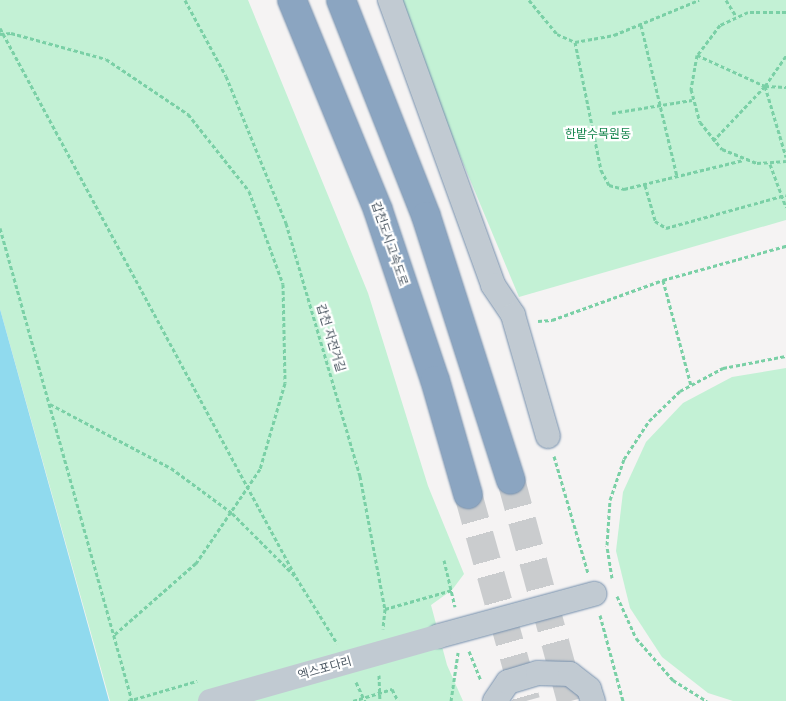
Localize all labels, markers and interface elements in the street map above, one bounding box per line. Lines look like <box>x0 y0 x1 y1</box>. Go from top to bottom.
park label: 한밭수목원동 <box>565 128 631 142</box>
street label: 갑천도시고속도로 <box>368 200 410 288</box>
street label: 갑천 자전거길 <box>313 302 347 374</box>
street label: 엑스포다리 <box>296 654 354 684</box>

